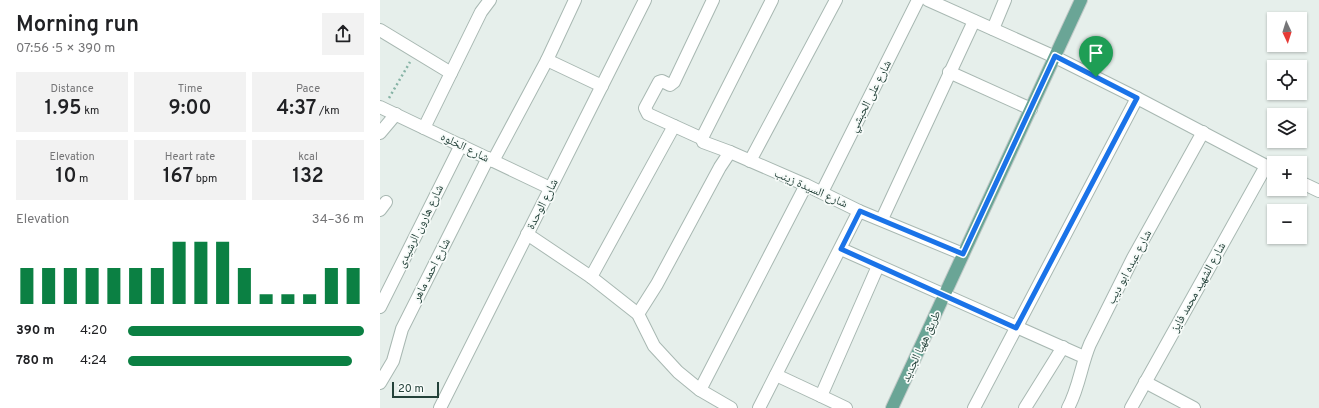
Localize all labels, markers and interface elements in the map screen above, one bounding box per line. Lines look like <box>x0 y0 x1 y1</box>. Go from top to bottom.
text: Morning run <box>16 12 139 39</box>
north arrow <box>1267 12 1307 52</box>
map controls <box>1267 12 1307 244</box>
button: share <box>322 13 364 55</box>
pin <box>1079 36 1113 77</box>
text: 07:56 · 5 × 390 m <box>16 41 115 57</box>
icon: arrive <box>1085 42 1107 64</box>
street label: شارع على الحبشي <box>846 58 897 136</box>
button: locate <box>1267 60 1307 100</box>
text: Distance <box>50 82 94 96</box>
text: Time <box>178 82 202 96</box>
text: Pace <box>296 82 320 96</box>
text: 1.95 <box>45 96 82 122</box>
text: 9:00 <box>168 96 212 122</box>
text: 4:37 <box>277 96 316 122</box>
text: km <box>82 104 99 118</box>
text: /km <box>316 104 339 118</box>
button: layers <box>1267 108 1307 148</box>
street label: شارع الخلوه <box>437 129 492 167</box>
text: Elevation <box>49 150 95 164</box>
text: Heart rate <box>165 150 215 164</box>
text: kcal <box>298 150 318 164</box>
button: + <box>1267 156 1307 196</box>
text: 10 <box>56 164 76 190</box>
text: 167 <box>163 164 193 190</box>
text: 132 <box>292 164 324 190</box>
street label: شارع السيدة زينب <box>771 166 850 212</box>
text: m <box>76 172 88 186</box>
text: bpm <box>193 172 217 186</box>
street label: شارع الوحدة <box>523 176 563 233</box>
street label: شارع هارون الرشيدى <box>394 182 448 271</box>
button: − <box>1267 204 1307 244</box>
text: Elevation <box>16 212 69 228</box>
text: 34–36 m <box>312 212 364 228</box>
street label: شارع عبده ابو ديب <box>1104 227 1156 307</box>
street label: شارع احمد ماهر <box>409 236 455 306</box>
street label: شارع الشهيد محمد فايز <box>1167 240 1230 336</box>
street label: طريق ههيا الجديد <box>898 308 945 385</box>
text: 390 m <box>16 323 55 339</box>
text: 4:20 <box>80 323 107 339</box>
text: 780 m <box>16 353 54 369</box>
text: 4:24 <box>80 353 107 369</box>
scale bar <box>392 380 439 399</box>
text: 20 m <box>398 382 424 396</box>

